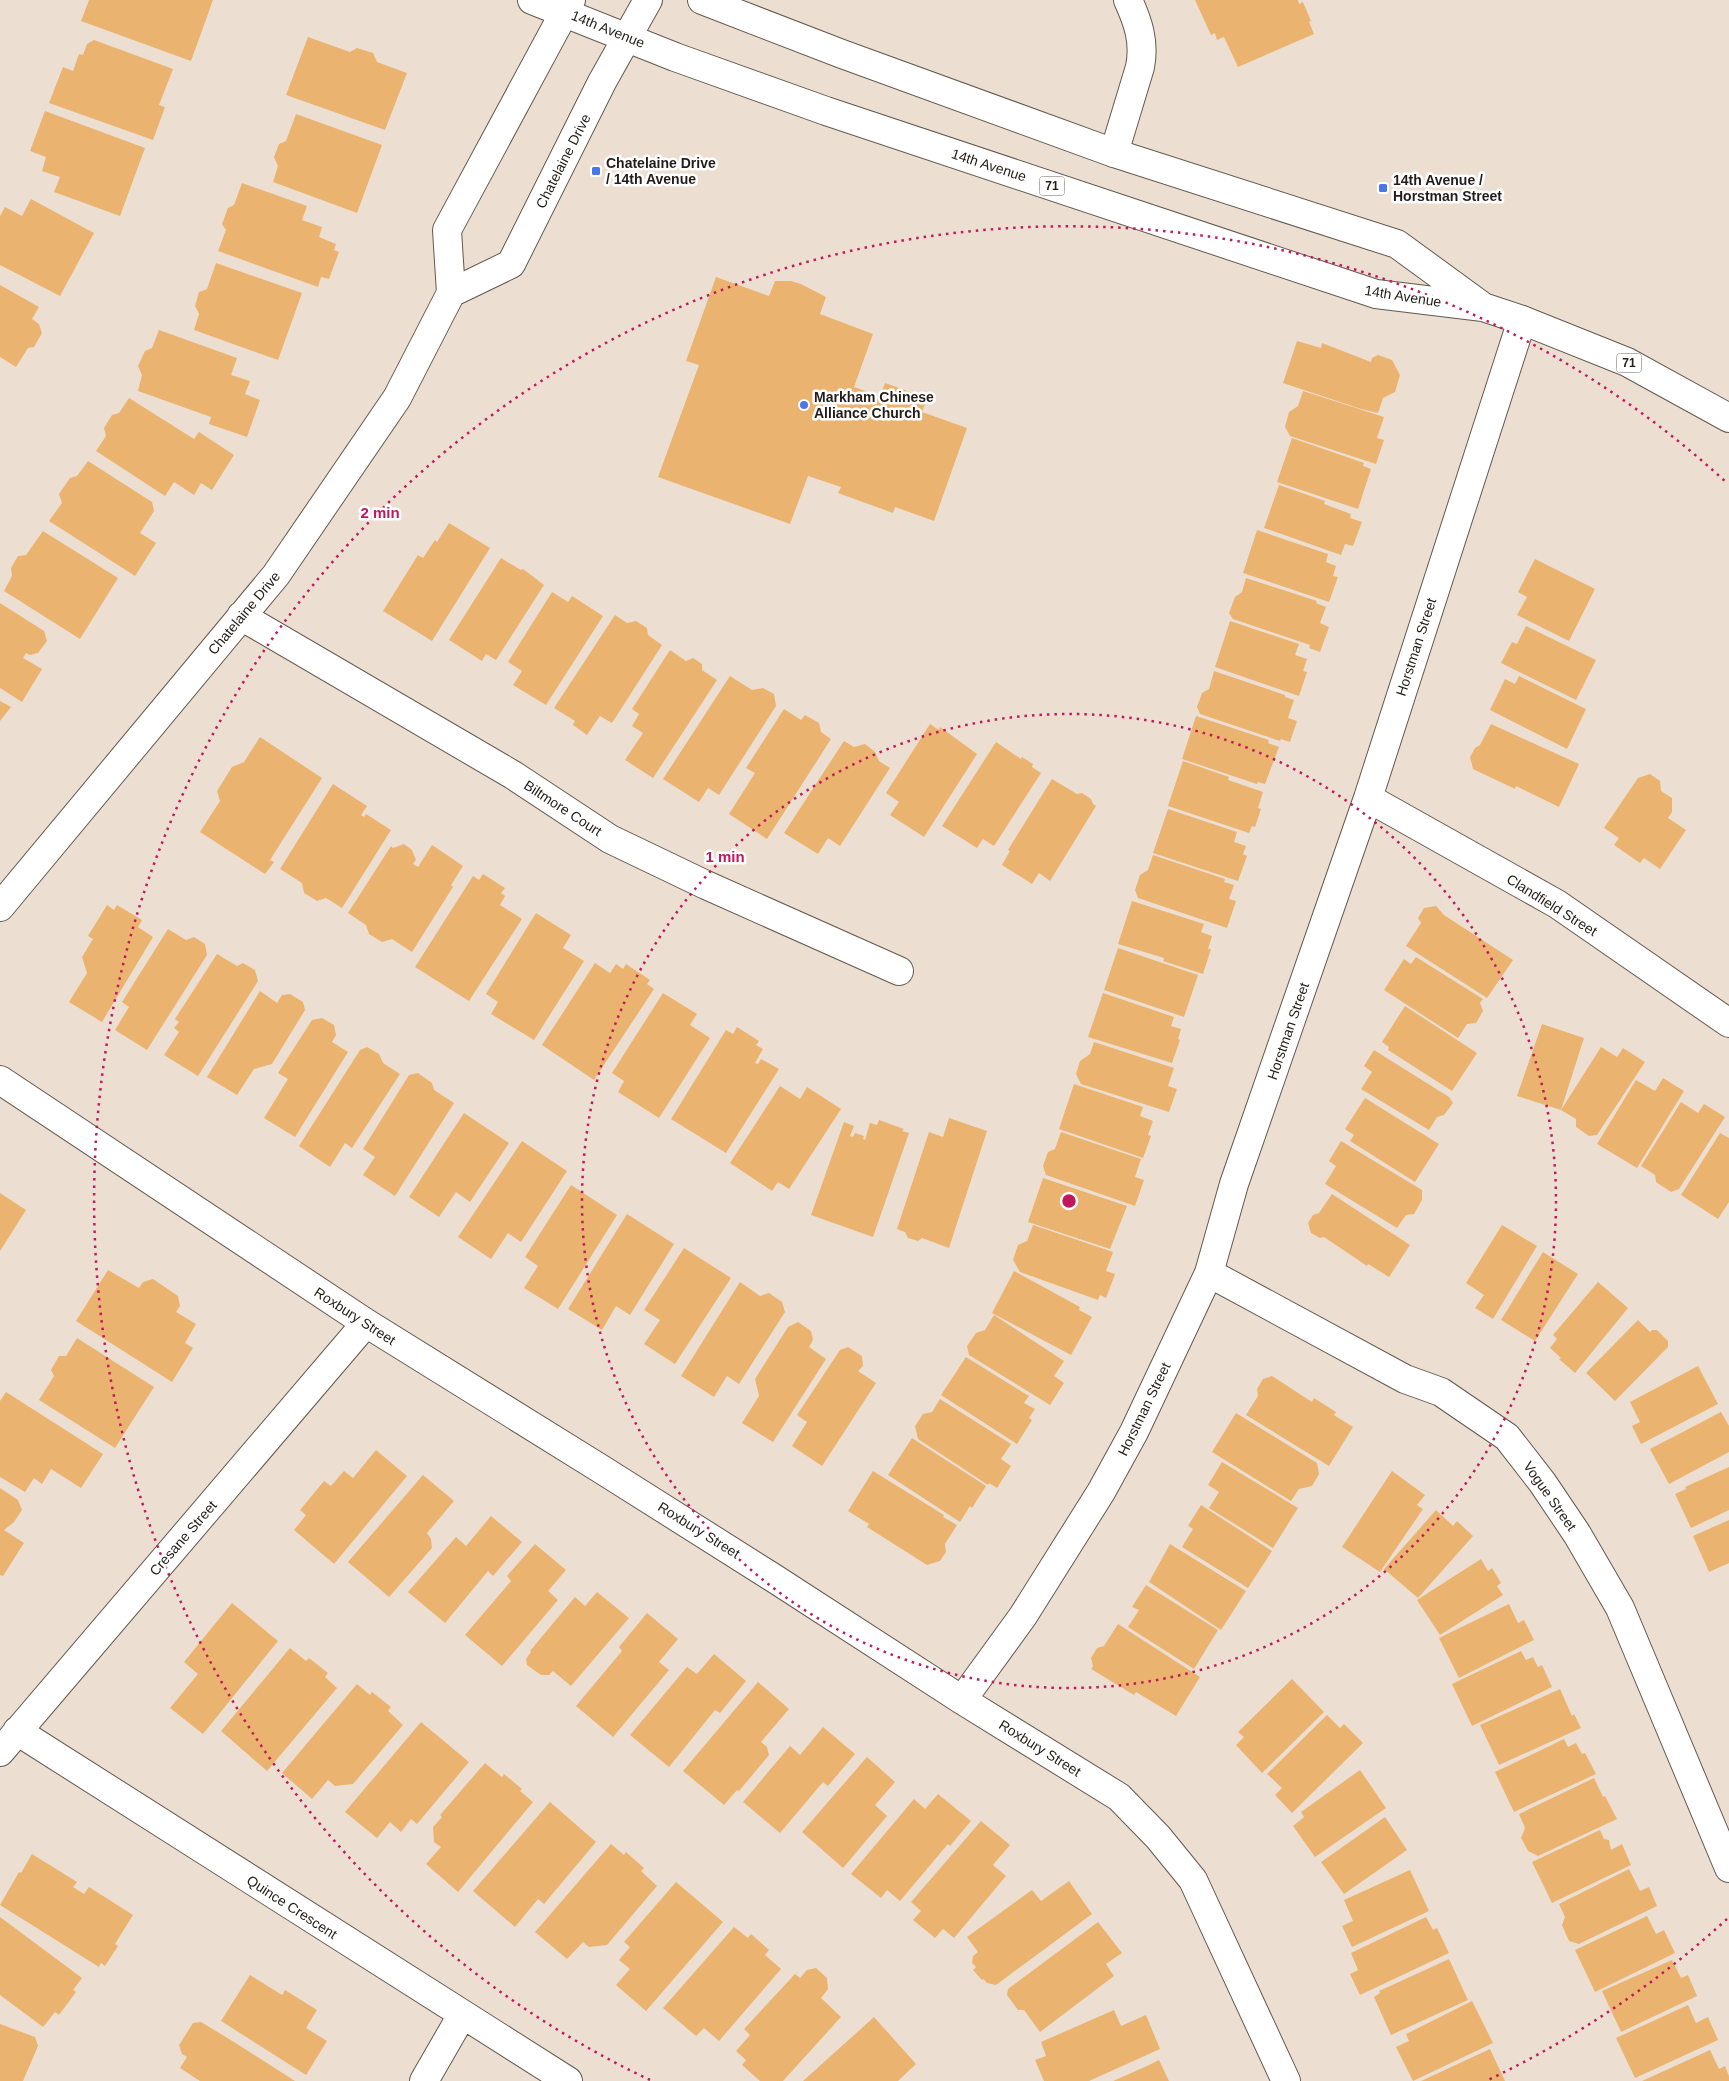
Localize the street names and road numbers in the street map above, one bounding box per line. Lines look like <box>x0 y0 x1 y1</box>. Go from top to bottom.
street label: 14th Avenue <box>569 7 647 51</box>
street label: Chatelaine Drive <box>532 111 594 211</box>
street label: 14th Avenue <box>950 145 1029 185</box>
road number: 71 <box>1040 177 1064 196</box>
street label: 14th Avenue <box>1363 282 1443 310</box>
road number: 71 <box>1616 353 1642 372</box>
street label: Chatelaine Drive <box>205 568 284 658</box>
street label: Horstman Street <box>1393 596 1439 698</box>
street label: Biltmore Court <box>521 777 605 839</box>
street label: Clandfield Street <box>1504 871 1600 939</box>
street label: Horstman Street <box>1264 980 1312 1082</box>
street label: Roxbury Street <box>311 1284 399 1348</box>
street label: Horstman Street <box>1114 1360 1174 1458</box>
street label: Vogue Street <box>1520 1458 1580 1534</box>
street label: Cresane Street <box>146 1497 220 1579</box>
street label: Roxbury Street <box>655 1498 743 1562</box>
street label: Roxbury Street <box>996 1716 1084 1780</box>
street label: Quince Crescent <box>244 1872 340 1942</box>

